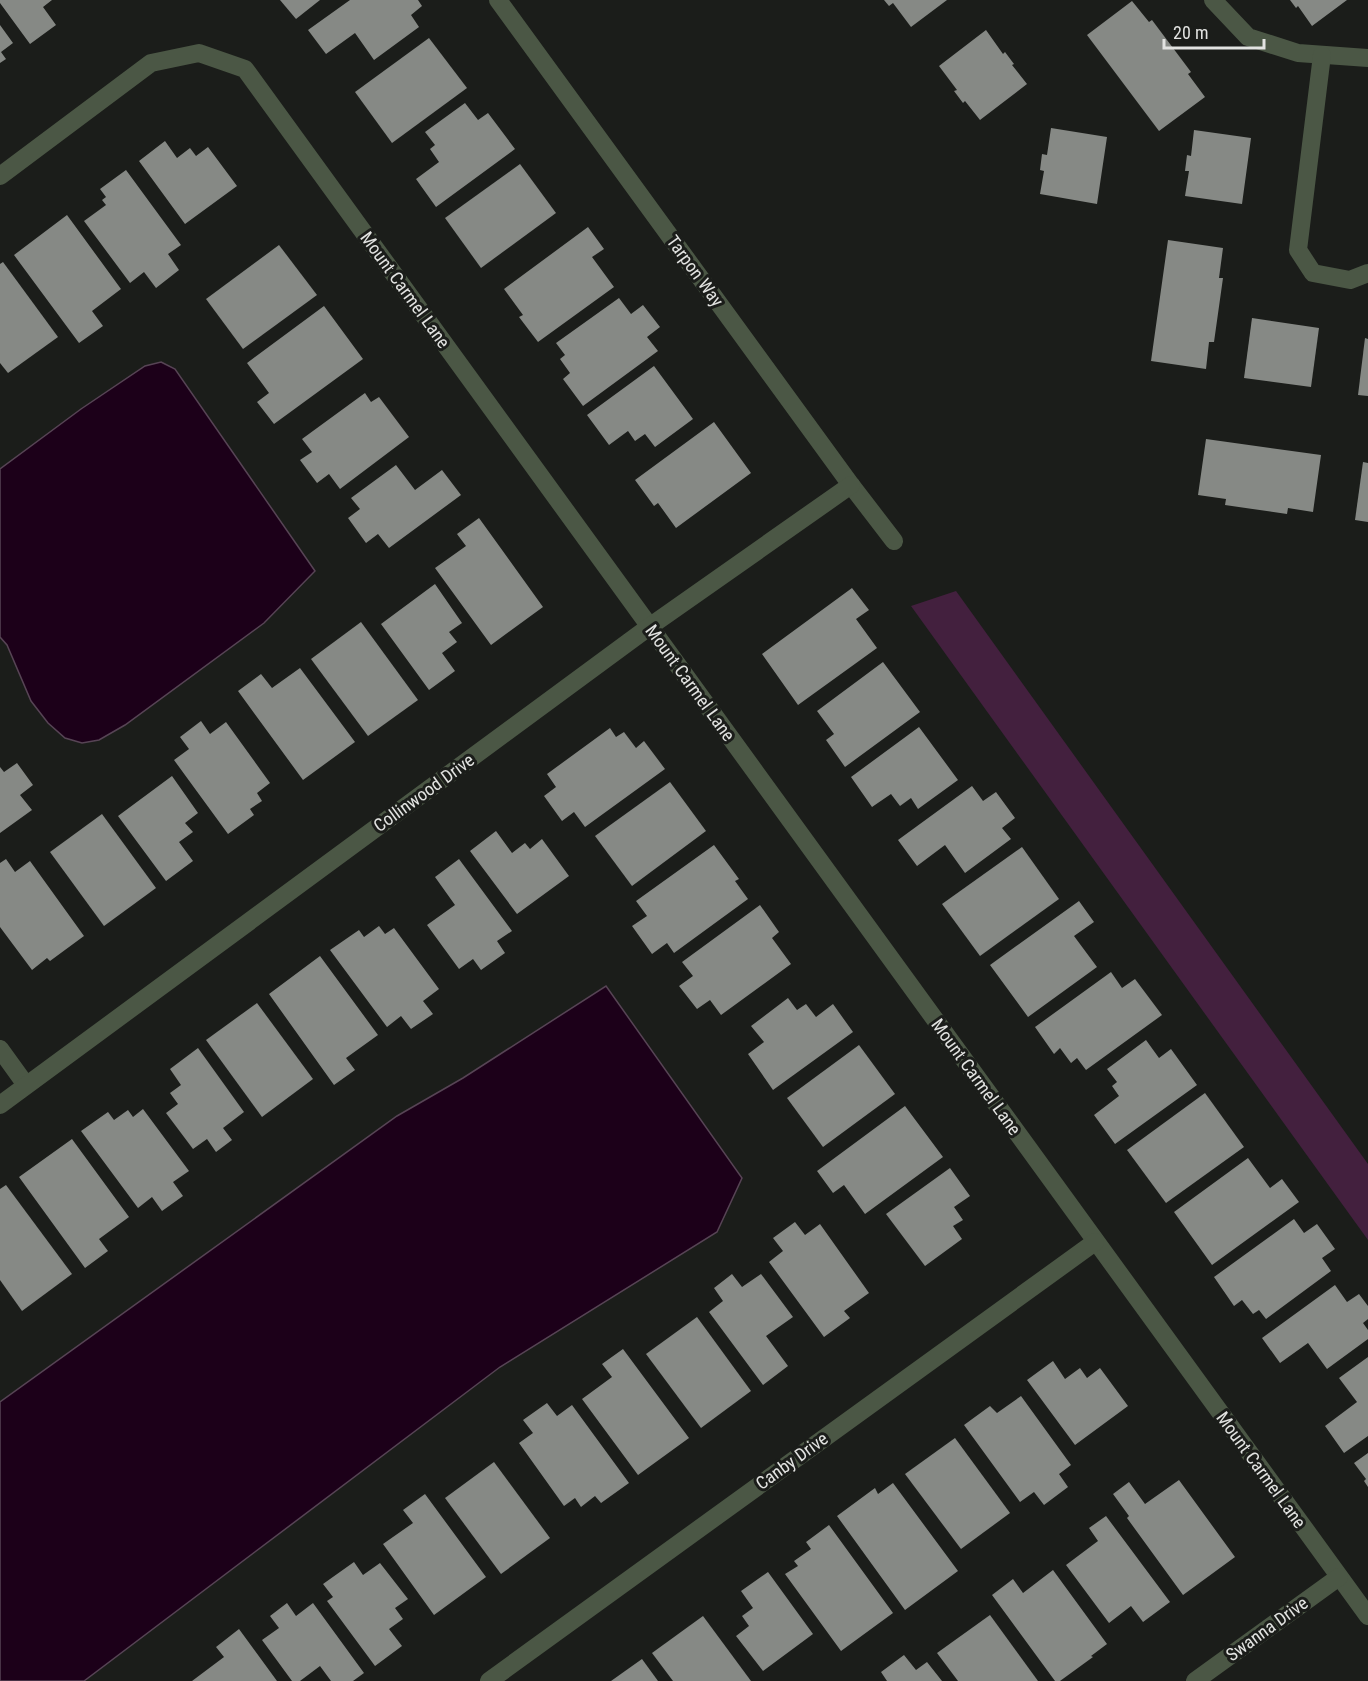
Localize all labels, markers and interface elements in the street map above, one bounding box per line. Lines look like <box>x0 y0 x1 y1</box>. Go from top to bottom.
scale bar <box>1164 12 1264 50</box>
text: 20 m <box>1173 22 1208 43</box>
street label: Mount Carmel Lane <box>356 228 455 352</box>
street label: Tarpon Way <box>663 231 728 311</box>
street label: Mount Carmel Lane <box>641 621 740 745</box>
street label: Collinwood Drive <box>369 749 478 836</box>
street label: Mount Carmel Lane <box>927 1015 1026 1139</box>
street label: Mount Carmel Lane <box>1212 1408 1311 1532</box>
street label: Canby Drive <box>752 1427 832 1494</box>
street label: Swanna Drive <box>1222 1592 1312 1665</box>

